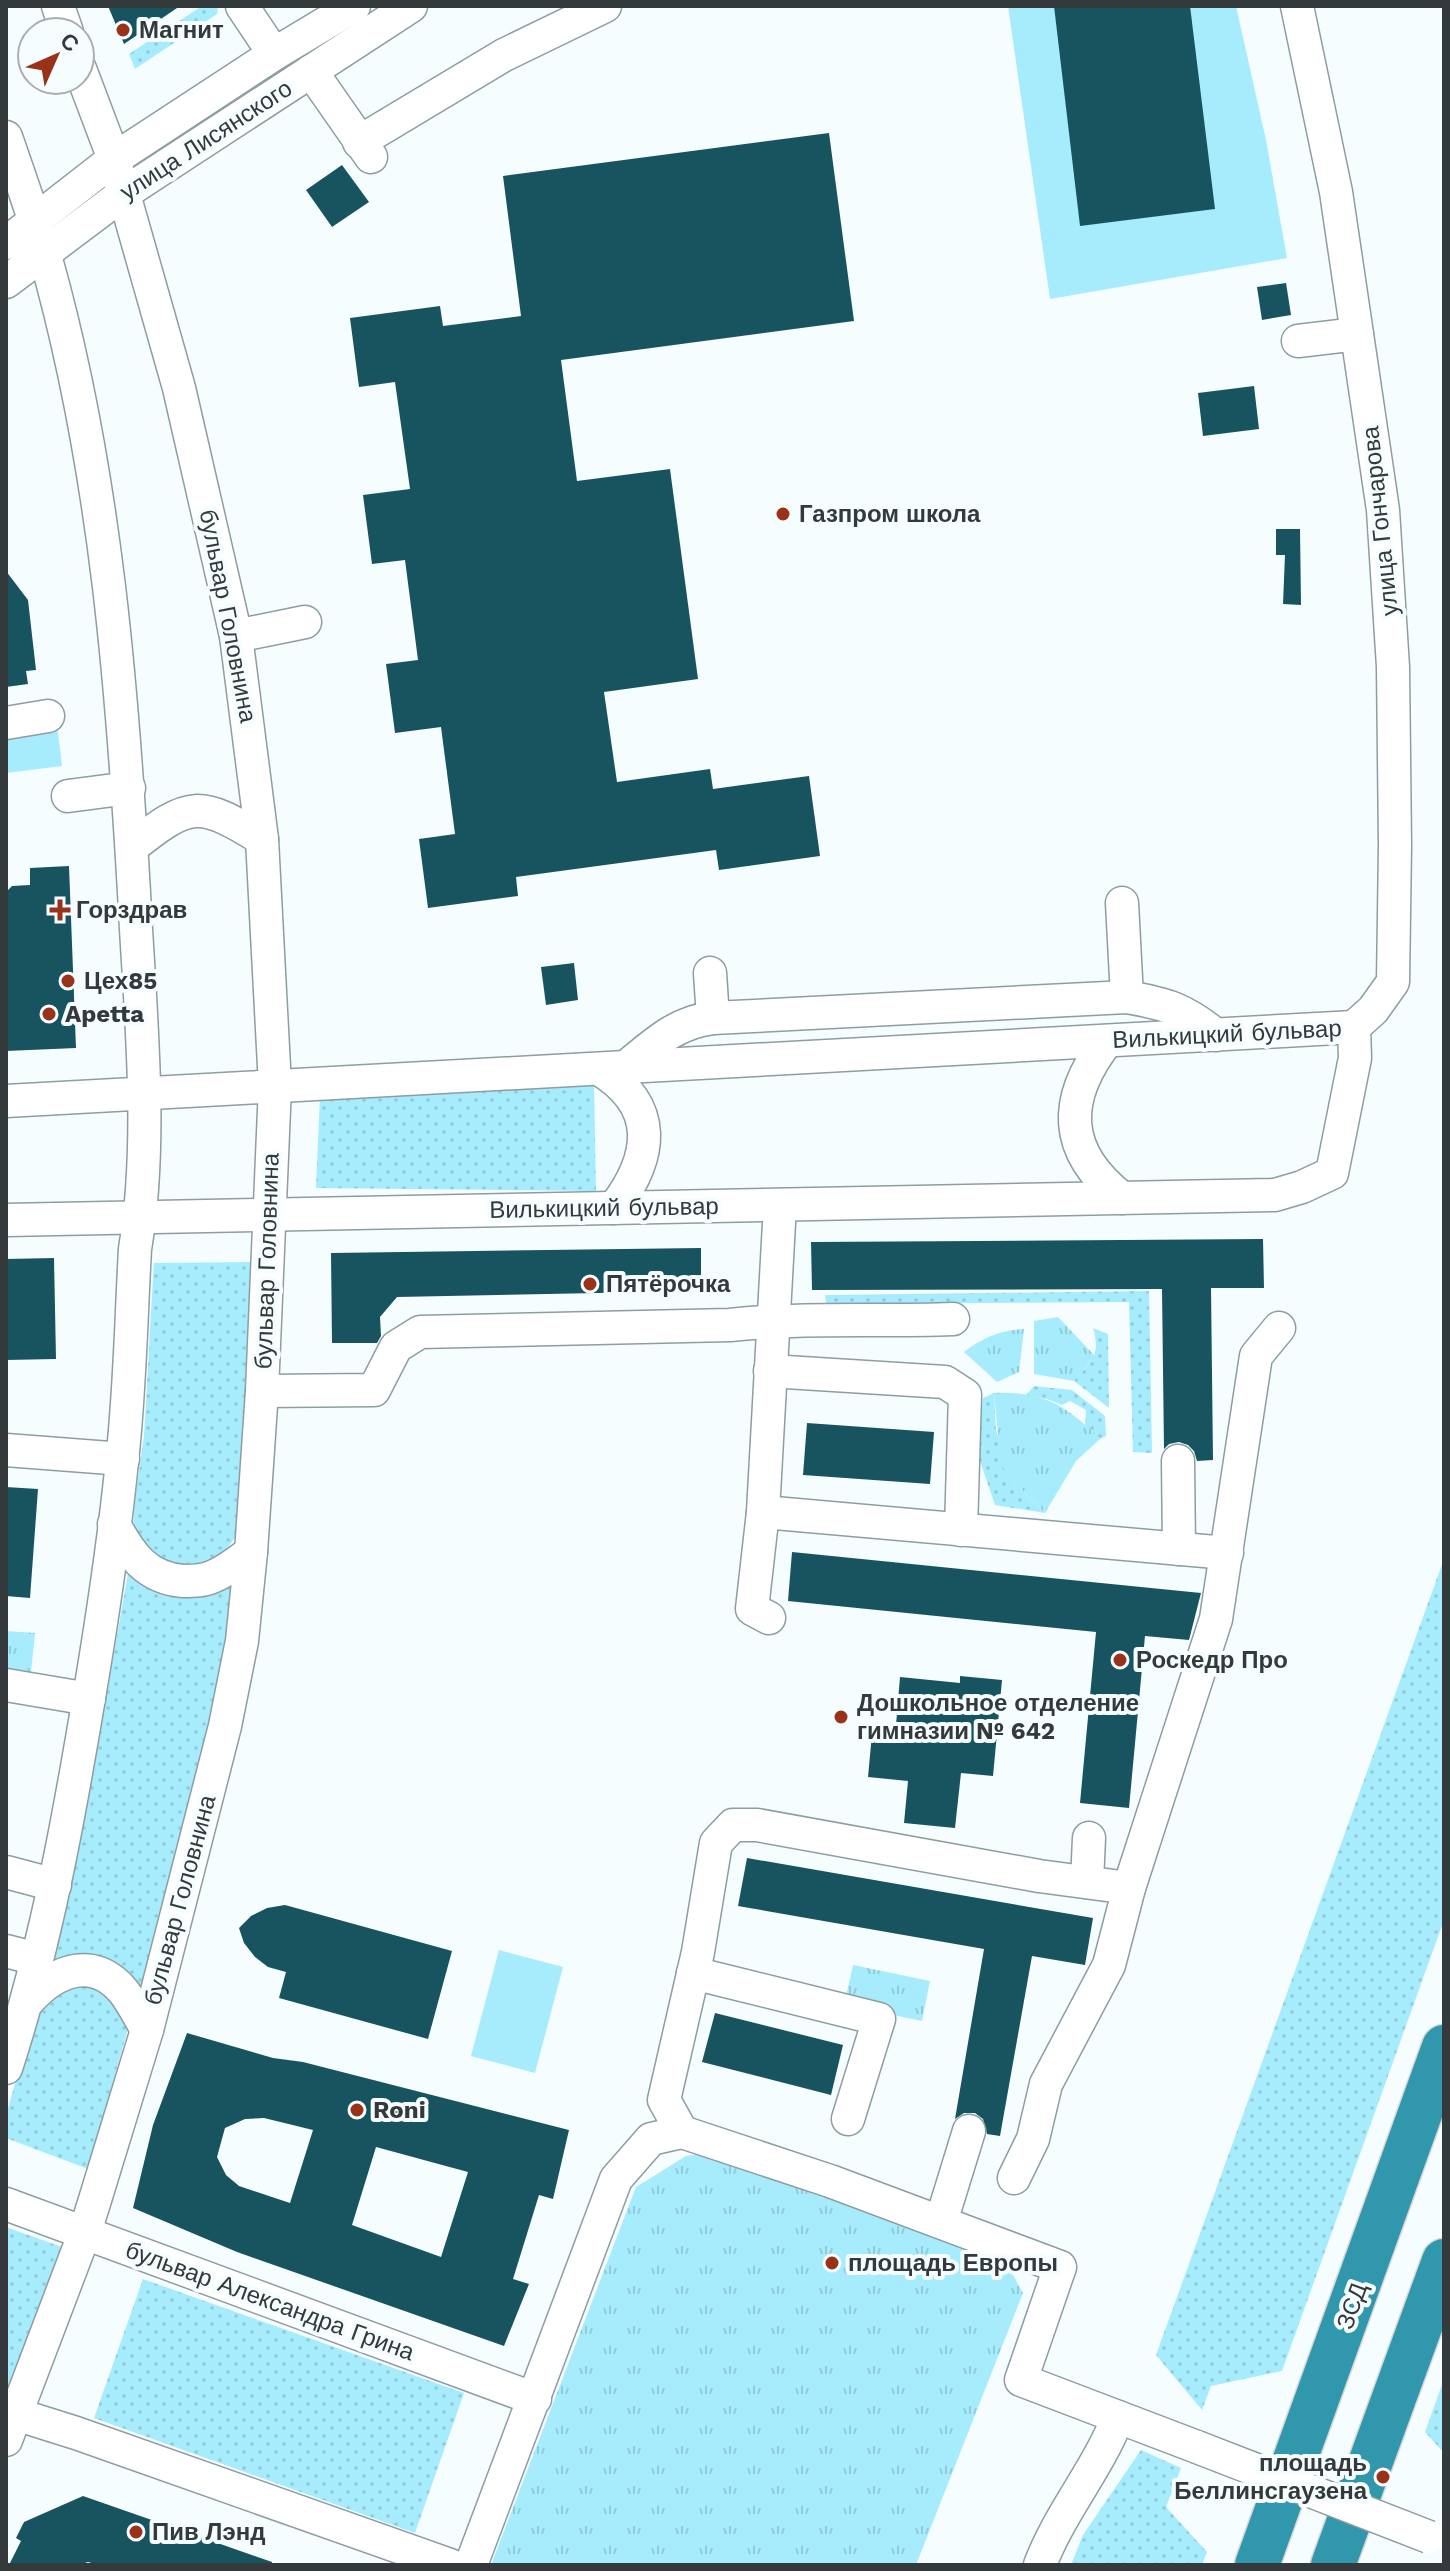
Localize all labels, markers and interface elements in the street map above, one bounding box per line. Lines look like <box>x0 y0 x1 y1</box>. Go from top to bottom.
north arrow <box>16 16 96 96</box>
place label: Магнит <box>139 16 224 44</box>
marker: Магнит <box>114 21 132 39</box>
text: С <box>55 28 84 57</box>
street label: улица Лисянского <box>115 74 297 206</box>
street label: улица Гончарова <box>1356 424 1404 617</box>
place label: Газпром школа <box>799 500 981 528</box>
marker: Газпром школа <box>774 505 792 523</box>
street label: бульвар Головнина <box>194 507 263 726</box>
place label: Горздрав <box>76 896 187 924</box>
marker: Горздрав <box>51 901 69 919</box>
place label: Цех85 <box>84 967 157 995</box>
marker: Цех85 <box>59 972 77 990</box>
place label: Apetta <box>65 1000 144 1028</box>
marker: Apetta <box>40 1005 58 1023</box>
street label: Вилькицкий бульвар <box>1112 1014 1342 1054</box>
street label: бульвар Головнина <box>249 1152 285 1370</box>
street label: Вилькицкий бульвар <box>489 1192 719 1224</box>
place label: Пятёрочка <box>606 1270 731 1298</box>
marker: Пятёрочка <box>581 1275 599 1293</box>
place label: Роскедр Про <box>1136 1646 1288 1674</box>
marker: Роскедр Про <box>1111 1651 1129 1669</box>
place label: Дошкольное отделение гимназии № 642 <box>857 1689 1139 1745</box>
marker: Дошкольное отделение гимназии № 642 <box>832 1708 850 1726</box>
street label: бульвар Головнина <box>138 1791 222 2008</box>
place label: Roni <box>373 2096 426 2124</box>
marker: Roni <box>348 2101 366 2119</box>
street label: бульвар Александра Грина <box>122 2236 419 2367</box>
place label: площадь Европы <box>848 2249 1058 2277</box>
marker: площадь Европы <box>823 2254 841 2272</box>
street label: ЗСД <box>1331 2279 1373 2333</box>
place label: площадь Беллинсгаузена <box>1174 2449 1368 2505</box>
marker: площадь Беллинсгаузена <box>1374 2468 1392 2486</box>
place label: Пив Лэнд <box>152 2518 265 2546</box>
marker: Пив Лэнд <box>127 2523 145 2541</box>

